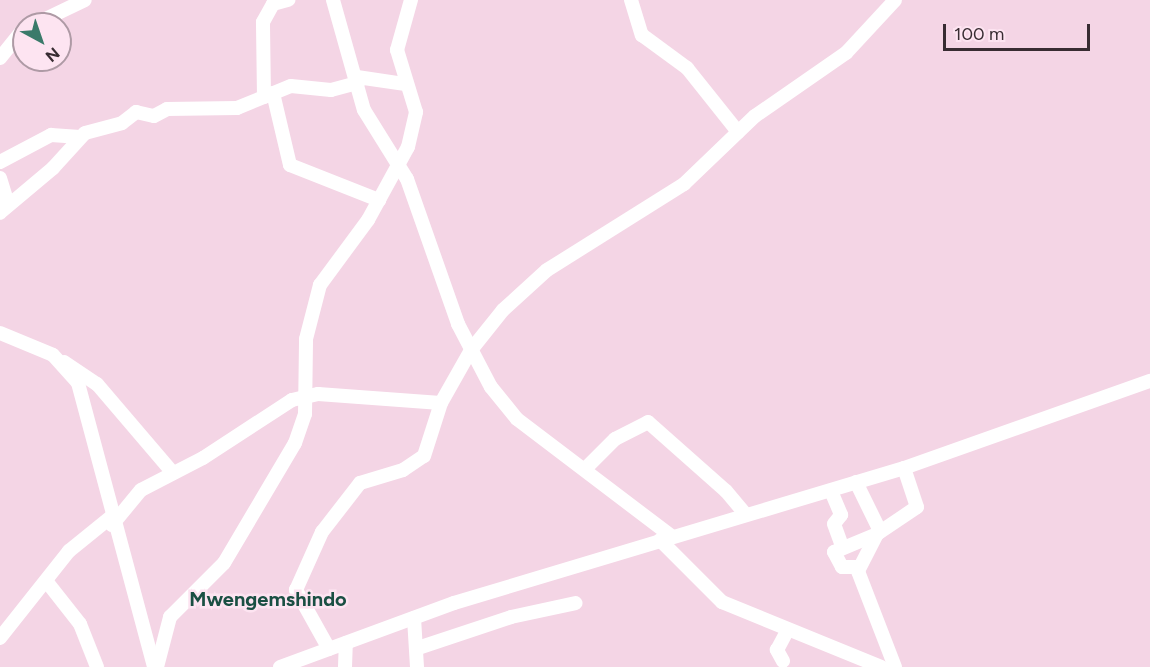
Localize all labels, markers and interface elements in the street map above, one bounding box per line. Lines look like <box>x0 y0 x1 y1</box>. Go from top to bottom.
north arrow <box>12 12 72 72</box>
scale bar <box>946 12 1093 50</box>
text: 100 m <box>954 23 1004 45</box>
text: N <box>42 43 63 66</box>
district label: Mwengemshindo <box>189 587 347 611</box>

